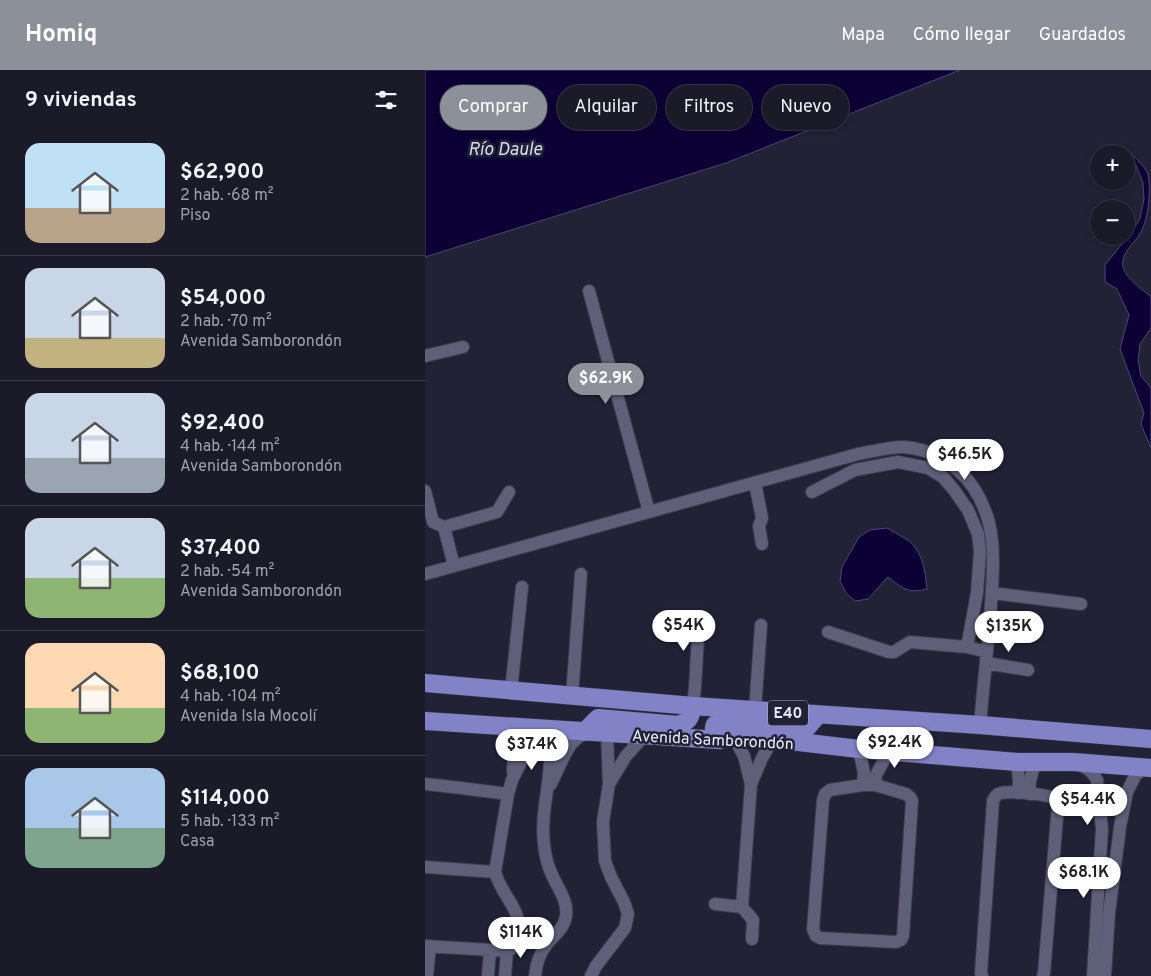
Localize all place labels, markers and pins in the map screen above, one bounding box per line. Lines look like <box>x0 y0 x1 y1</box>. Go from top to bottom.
pin: $62.9K <box>565 362 647 405</box>
pin: $46.5K <box>924 438 1006 481</box>
pin: $54K <box>654 610 714 652</box>
pin: $135K <box>974 610 1044 653</box>
pin: $92.4K <box>854 726 936 769</box>
pin: $37.4K <box>491 728 573 771</box>
pin: $54.4K <box>1047 784 1129 826</box>
pin: $68.1K <box>1043 856 1125 899</box>
pin: $114K <box>486 916 556 959</box>

